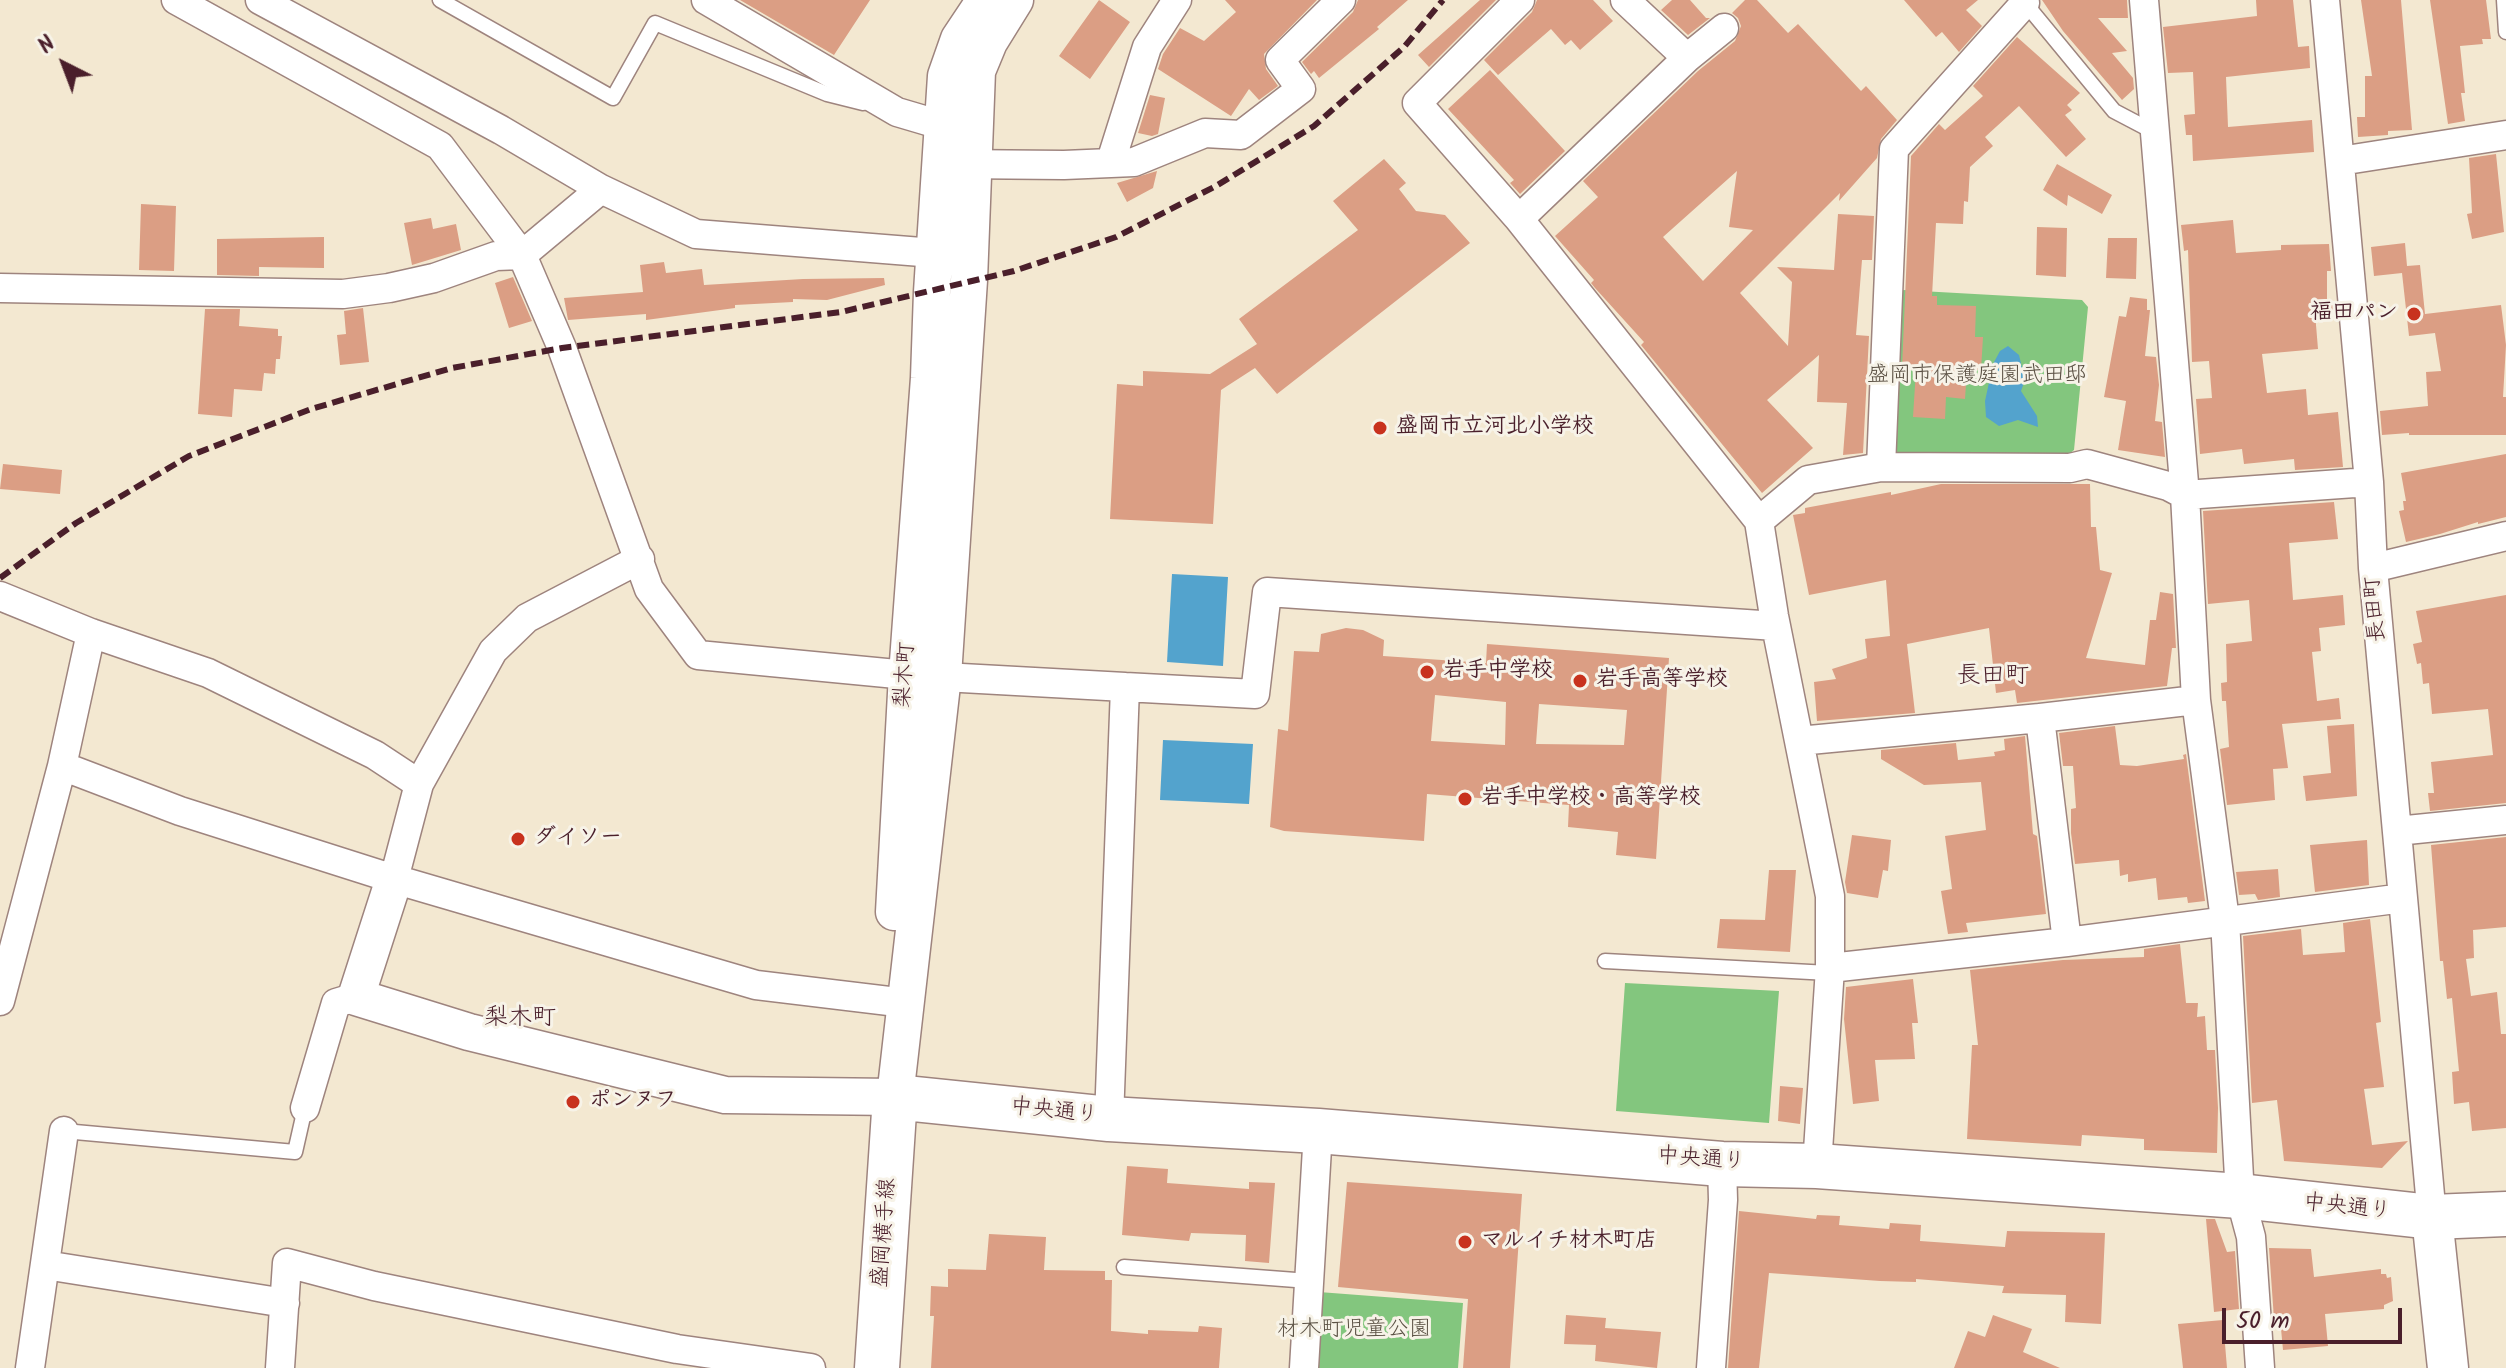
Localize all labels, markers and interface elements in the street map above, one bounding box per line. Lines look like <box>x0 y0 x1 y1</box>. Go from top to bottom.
north arrow <box>24 24 104 104</box>
text: N <box>31 28 64 63</box>
place label: 福田パン <box>2310 301 2398 327</box>
marker: 福田パン <box>2405 305 2423 323</box>
park label: 盛岡市保護庭園武田邸 <box>1867 364 2087 390</box>
place label: 盛岡市立河北小学校 <box>1396 415 1594 441</box>
marker: 盛岡市立河北小学校 <box>1371 419 1389 437</box>
street label: 長田町 <box>2361 575 2393 643</box>
street label: 梨木町 <box>892 641 922 709</box>
place label: 岩手中学校 <box>1443 659 1553 685</box>
marker: 岩手中学校 <box>1418 663 1436 681</box>
district label: 長田町 <box>1957 664 2029 692</box>
place label: 岩手高等学校 <box>1596 668 1728 694</box>
marker: 岩手高等学校 <box>1571 672 1589 690</box>
place label: 岩手中学校・高等学校 <box>1481 786 1701 812</box>
marker: 岩手中学校・高等学校 <box>1456 790 1474 808</box>
place label: ダイソー <box>534 826 622 852</box>
marker: ダイソー <box>509 830 527 848</box>
district label: 梨木町 <box>484 1006 556 1034</box>
place label: ポンヌフ <box>589 1089 677 1115</box>
marker: ポンヌフ <box>564 1093 582 1111</box>
street label: 中央通り <box>1009 1095 1099 1131</box>
street label: 中央通り <box>1656 1145 1746 1177</box>
street label: 盛岡横手線 <box>869 1177 903 1289</box>
street label: 中央通り <box>2302 1191 2392 1227</box>
place label: マルイチ材木町店 <box>1481 1229 1657 1255</box>
marker: マルイチ材木町店 <box>1456 1233 1474 1251</box>
scale bar <box>2226 1292 2406 1342</box>
text: 50 m <box>2236 1302 2290 1341</box>
park label: 材木町児童公園 <box>1277 1318 1431 1344</box>

